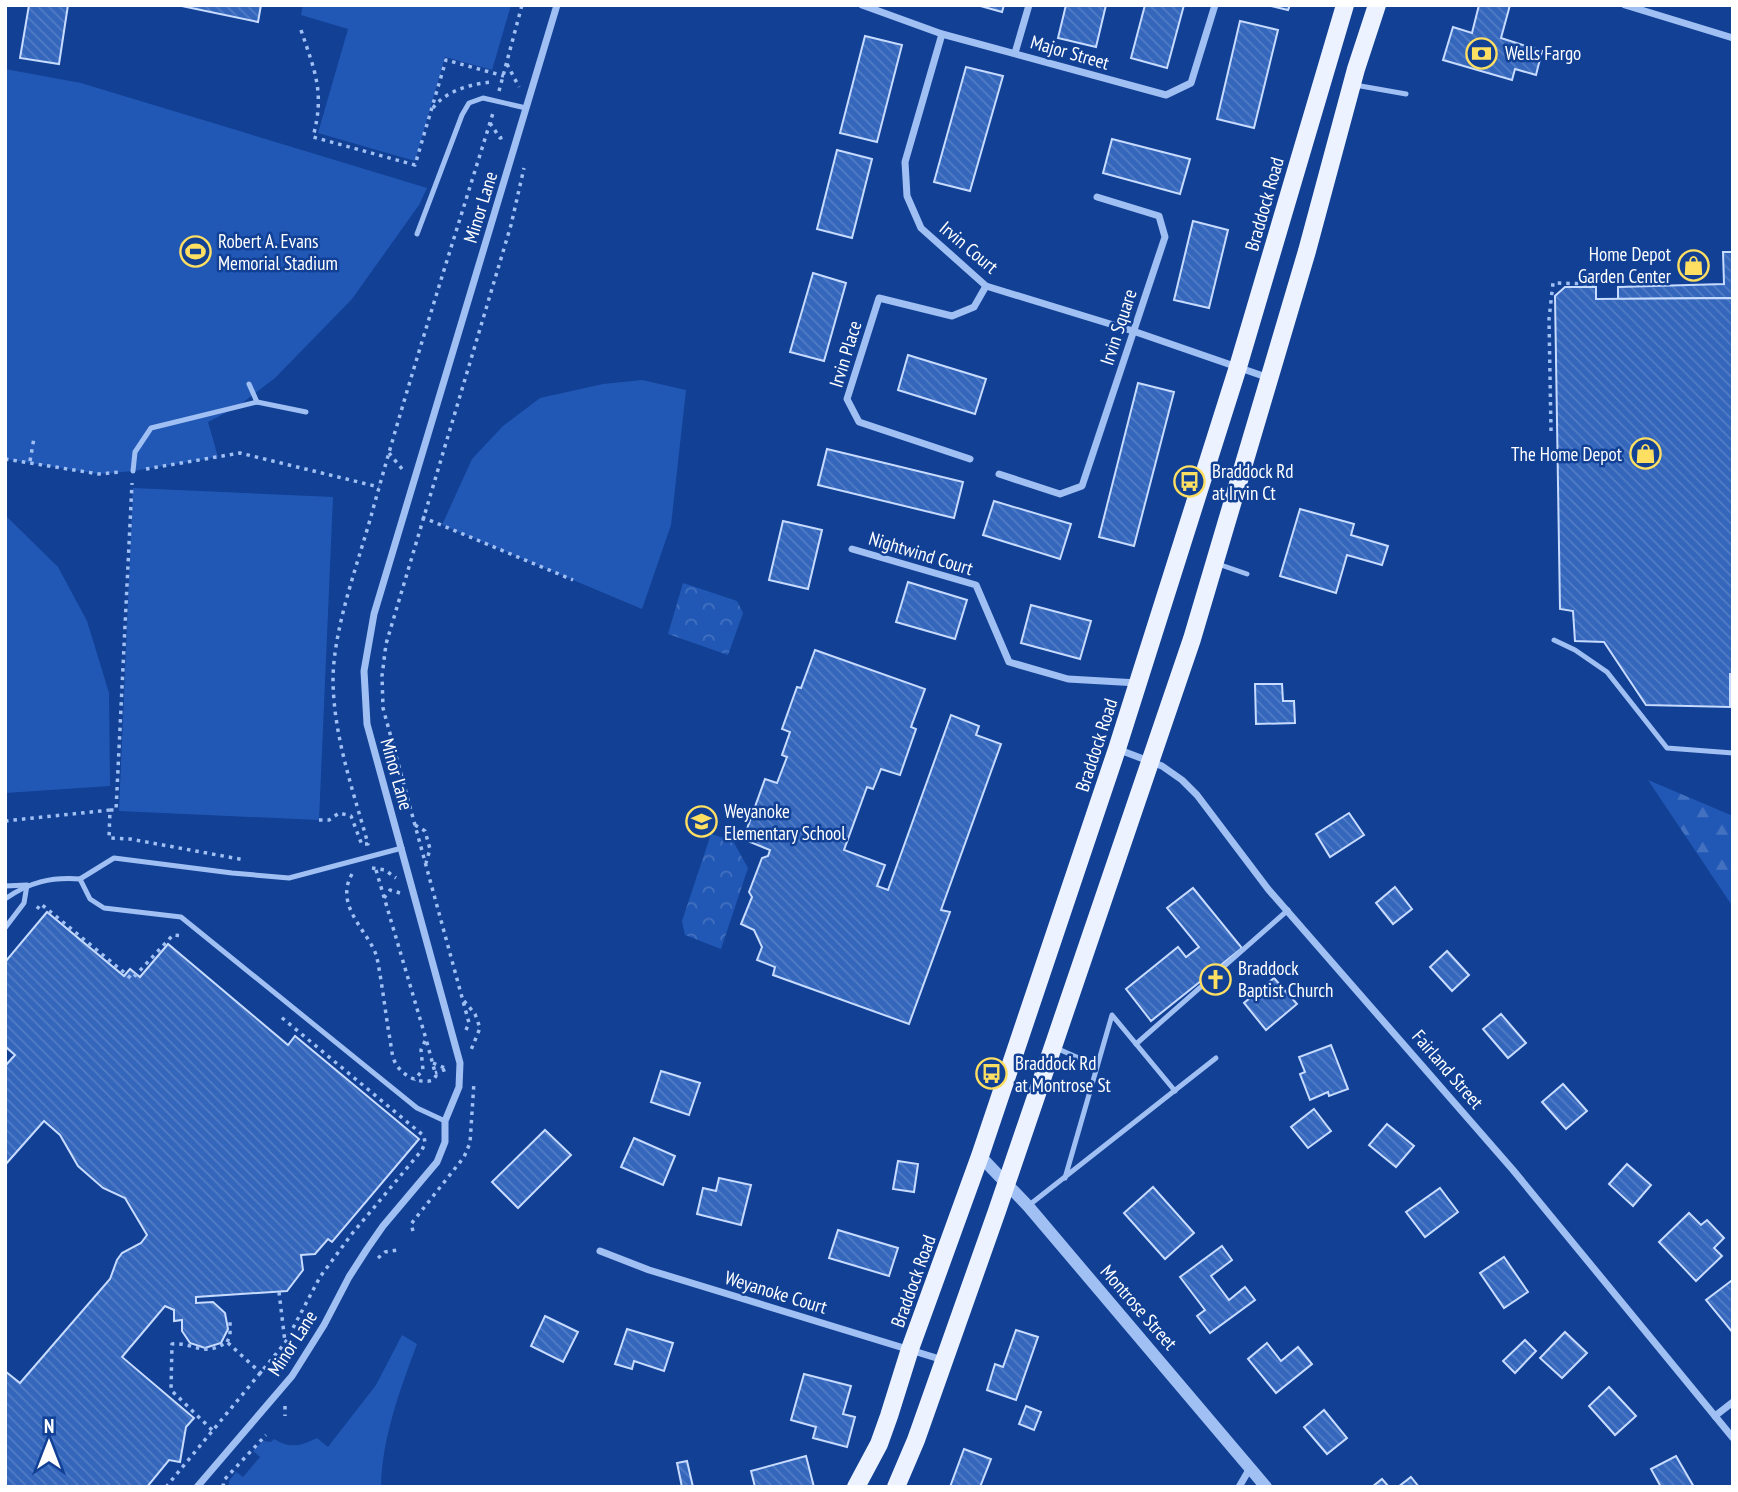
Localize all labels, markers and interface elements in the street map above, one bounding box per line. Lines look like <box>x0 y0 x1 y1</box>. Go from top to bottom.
street label: Major Street <box>1028 29 1113 75</box>
bank icon: Wells Fargo <box>1465 36 1499 70</box>
place label: Wells Fargo <box>1505 41 1581 65</box>
street label: Braddock Road <box>1239 154 1289 254</box>
street label: Minor Lane <box>458 168 502 246</box>
street label: Irvin Court <box>935 216 1004 279</box>
place label: Robert A. Evans Memorial Stadium <box>218 229 338 275</box>
sports icon: Robert A. Evans Memorial Stadium <box>178 235 212 269</box>
place label: Home Depot Garden Center <box>1578 242 1672 288</box>
shop icon: Home Depot Garden Center <box>1677 248 1711 282</box>
street label: Irvin Square <box>1094 286 1142 368</box>
street label: Irvin Place <box>824 318 867 390</box>
shop icon: The Home Depot <box>1628 437 1662 471</box>
place label: The Home Depot <box>1511 442 1623 466</box>
place label: Braddock Rd at Irvin Ct <box>1212 459 1293 505</box>
bus stop icon: Braddock Rd at Irvin Ct <box>1172 465 1206 499</box>
street label: Nightwind Court <box>866 526 977 580</box>
street label: Braddock Road <box>1070 695 1122 795</box>
street label: Minor Lane <box>375 735 419 813</box>
place label: Weyanoke Elementary School <box>724 799 846 845</box>
school or university icon: Weyanoke Elementary School <box>684 805 718 839</box>
place label: Braddock Baptist Church <box>1238 956 1333 1002</box>
church icon: Braddock Baptist Church <box>1198 962 1232 996</box>
street label: Fairland Street <box>1407 1025 1489 1114</box>
place label: Braddock Rd at Montrose St <box>1015 1051 1112 1097</box>
bus stop icon: Braddock Rd at Montrose St <box>975 1057 1009 1091</box>
street label: Braddock Road <box>885 1232 941 1330</box>
street label: Montrose Street <box>1096 1260 1183 1355</box>
street label: Weyanoke Court <box>722 1265 831 1319</box>
street label: Minor Lane <box>262 1306 322 1380</box>
north arrow <box>14 1408 84 1478</box>
text: N <box>44 1414 54 1438</box>

